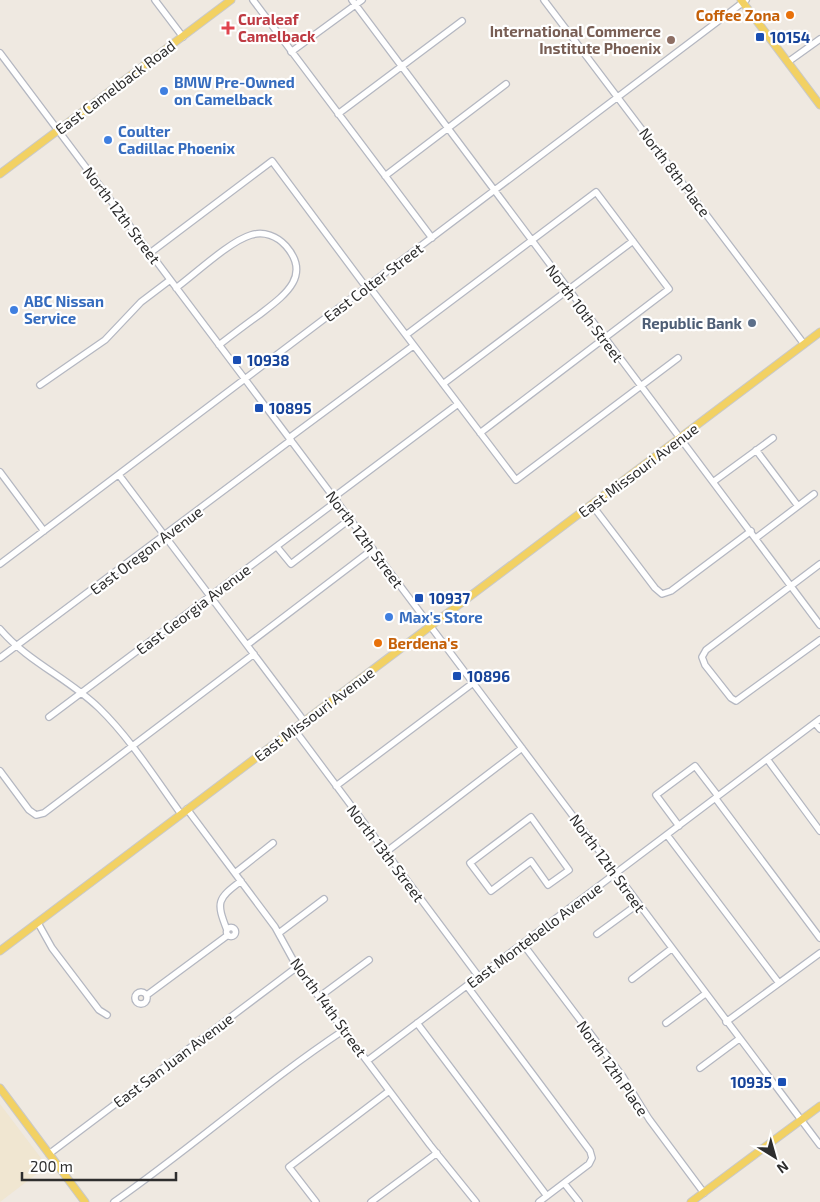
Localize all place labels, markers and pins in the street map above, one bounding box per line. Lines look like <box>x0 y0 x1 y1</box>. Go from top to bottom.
place label: Coffee Zona <box>696 6 780 24</box>
marker: Coffee Zona <box>784 9 796 21</box>
place label: Curaleaf Camelback <box>238 10 316 45</box>
marker: Curaleaf Camelback <box>222 22 234 34</box>
place label: International Commerce Institute Phoenix <box>490 22 661 57</box>
place label: 10154 <box>770 28 811 46</box>
marker: 10154 <box>754 31 766 43</box>
marker: International Commerce Institute Phoenix <box>665 34 677 46</box>
place label: BMW Pre-Owned on Camelback <box>174 73 295 108</box>
marker: BMW Pre-Owned on Camelback <box>158 85 170 97</box>
place label: Coulter Cadillac Phoenix <box>118 122 235 157</box>
marker: Coulter Cadillac Phoenix <box>102 134 114 146</box>
place label: ABC Nissan Service <box>24 292 104 327</box>
marker: ABC Nissan Service <box>8 304 20 316</box>
place label: Republic Bank <box>642 314 743 332</box>
marker: Republic Bank <box>746 317 758 329</box>
place label: 10938 <box>247 351 290 369</box>
marker: 10938 <box>231 354 243 366</box>
place label: 10895 <box>269 399 311 417</box>
marker: 10895 <box>253 402 265 414</box>
place label: 10937 <box>429 589 470 607</box>
marker: 10937 <box>413 592 425 604</box>
place label: Max's Store <box>399 608 483 626</box>
marker: Max's Store <box>383 611 395 623</box>
place label: Berdena's <box>388 634 458 652</box>
marker: Berdena's <box>372 637 384 649</box>
place label: 10896 <box>467 667 510 685</box>
marker: 10896 <box>451 670 463 682</box>
place label: 10935 <box>730 1073 772 1091</box>
marker: 10935 <box>776 1076 788 1088</box>

